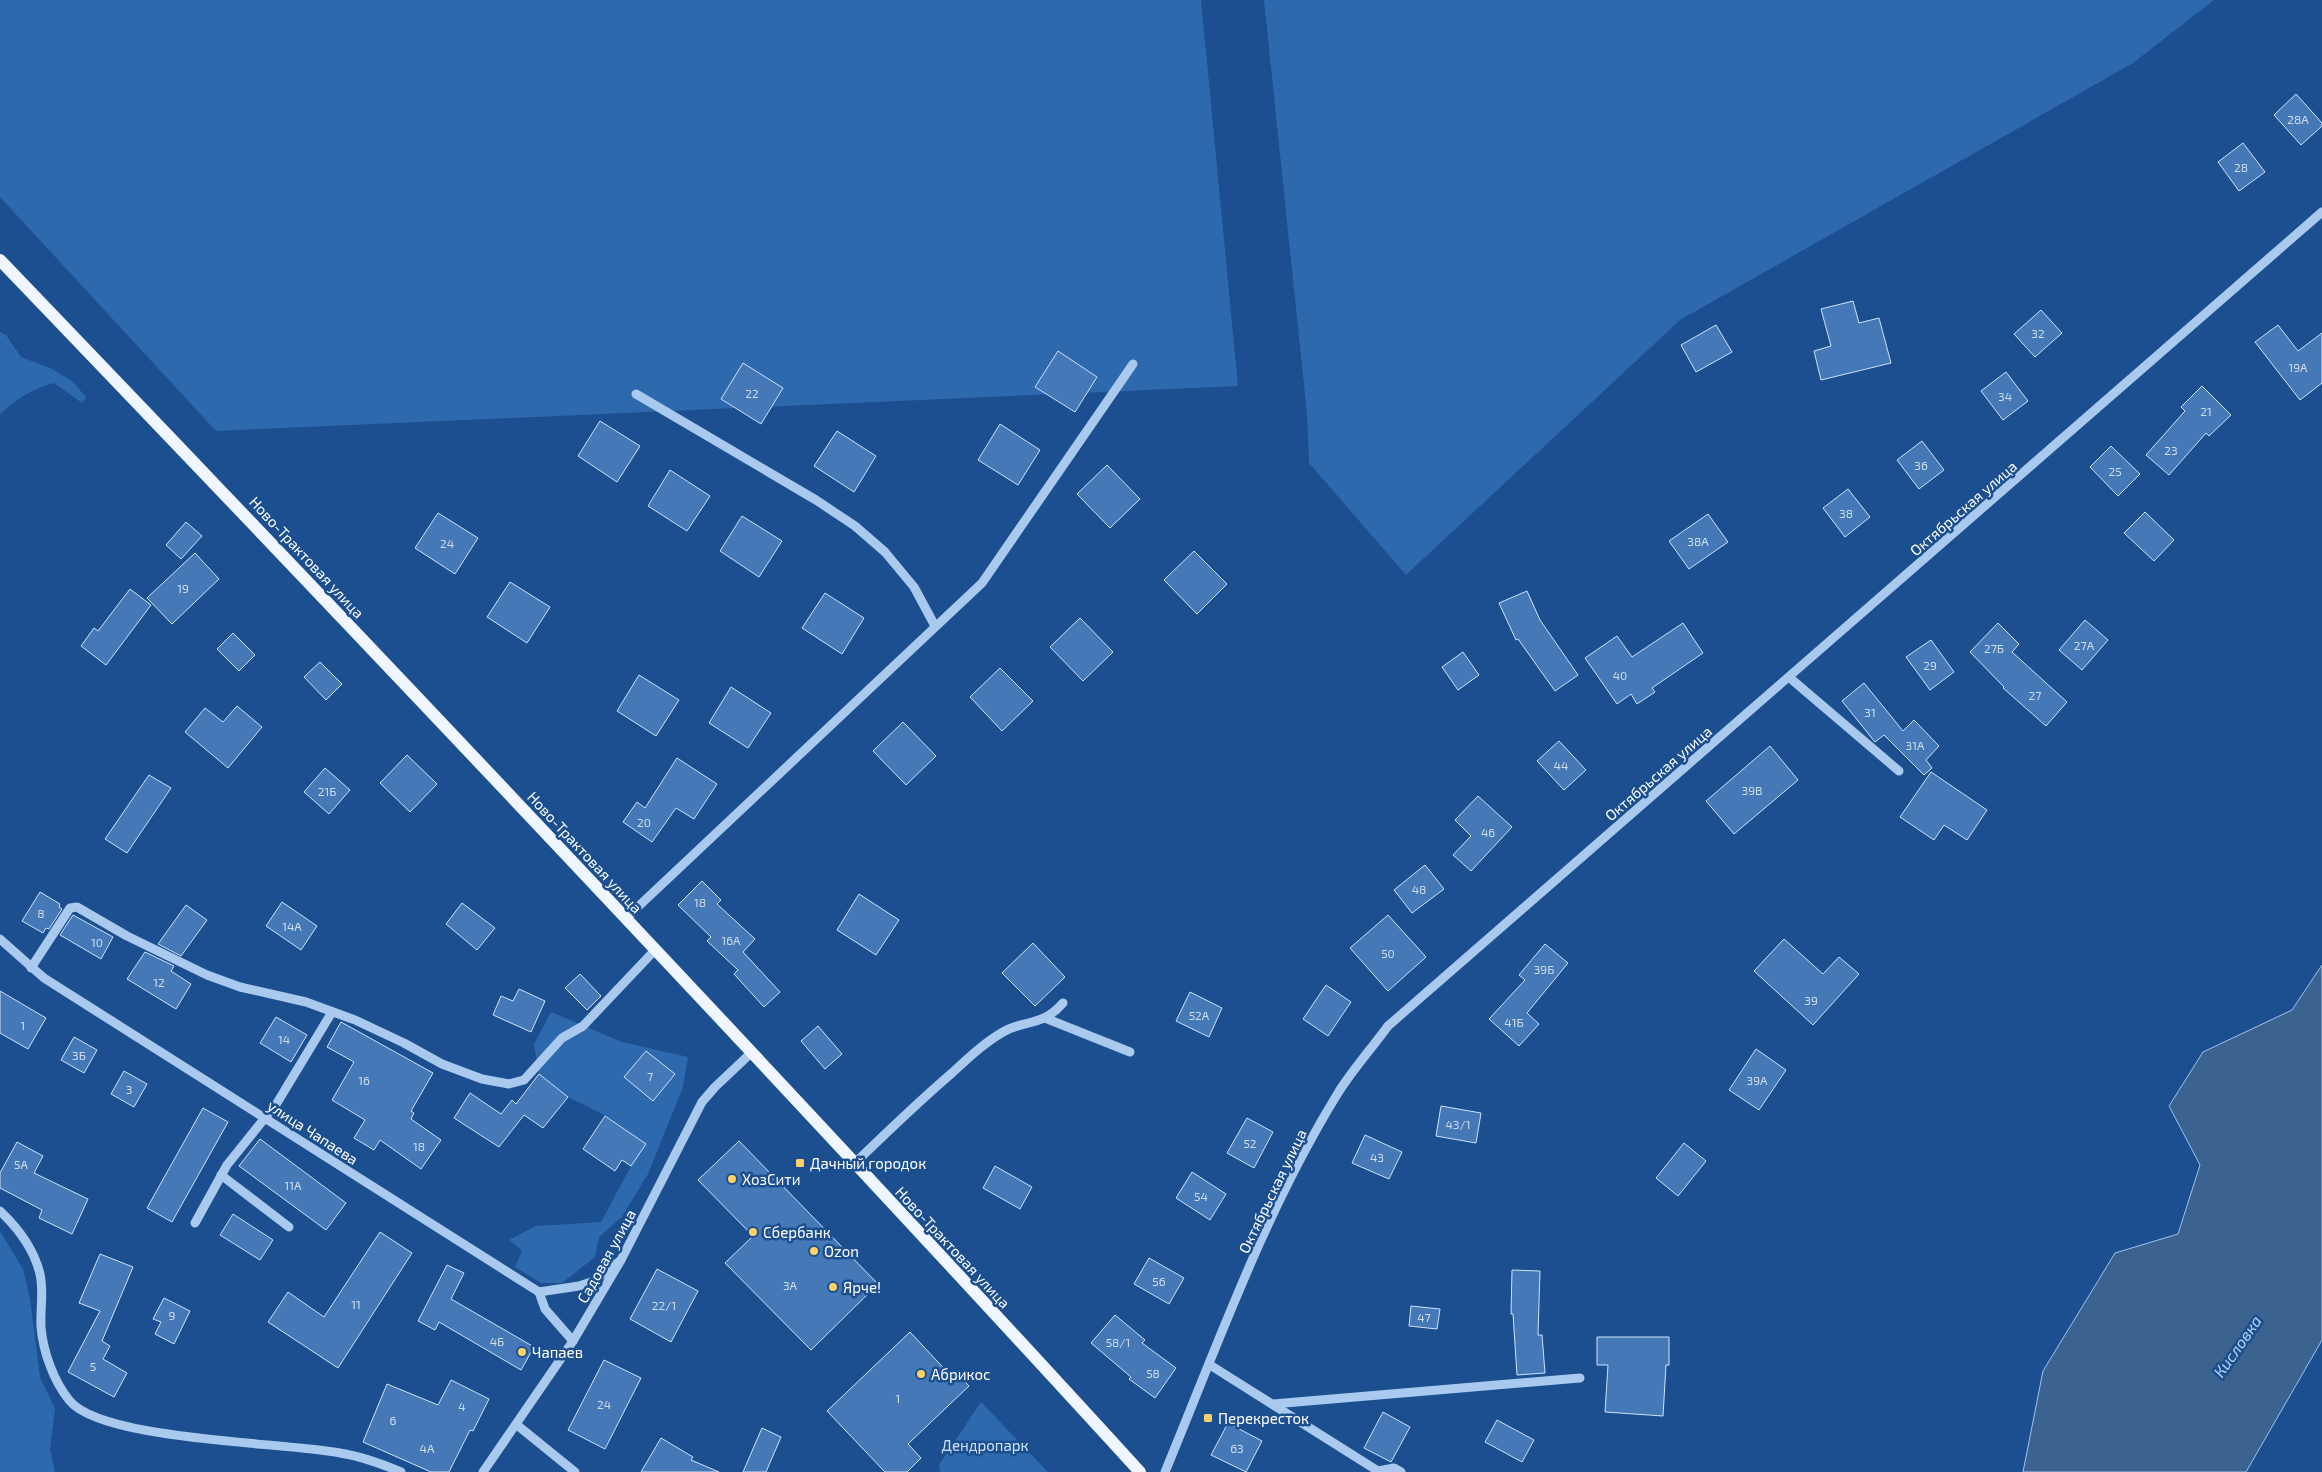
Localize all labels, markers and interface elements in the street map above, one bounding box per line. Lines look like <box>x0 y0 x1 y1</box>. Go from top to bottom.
house number: 28А <box>2287 112 2309 126</box>
house number: 28 <box>2234 160 2248 174</box>
house number: 32 <box>2031 326 2045 340</box>
house number: 19А <box>2288 360 2308 374</box>
house number: 22 <box>745 386 759 400</box>
house number: 34 <box>1998 389 2012 403</box>
house number: 21 <box>2200 404 2212 418</box>
house number: 23 <box>2164 443 2178 457</box>
street label: Октябрьская улица <box>1906 457 2021 560</box>
house number: 36 <box>1914 458 1928 472</box>
house number: 25 <box>2108 464 2122 478</box>
street label: Ново-Трактовая улица <box>245 492 368 622</box>
house number: 38 <box>1839 506 1853 520</box>
house number: 38А <box>1687 534 1709 548</box>
house number: 24 <box>440 536 454 550</box>
house number: 19 <box>177 581 189 595</box>
house number: 27А <box>2074 638 2095 652</box>
house number: 27Б <box>1984 641 2004 655</box>
house number: 29 <box>1923 658 1937 672</box>
house number: 40 <box>1613 668 1627 682</box>
house number: 27 <box>2029 688 2041 702</box>
house number: 31 <box>1864 705 1876 719</box>
street label: Октябрьская улица <box>1601 722 1716 825</box>
house number: 31А <box>1906 738 1925 752</box>
house number: 44 <box>1554 758 1568 772</box>
house number: 39В <box>1742 783 1762 797</box>
house number: 21Б <box>318 784 336 798</box>
street label: Ново-Трактовая улица <box>523 787 646 917</box>
house number: 20 <box>637 815 651 829</box>
house number: 46 <box>1481 825 1495 839</box>
house number: 48 <box>1412 882 1426 896</box>
house number: 18 <box>694 895 706 909</box>
house number: 8 <box>37 906 45 920</box>
house number: 14А <box>282 919 302 933</box>
house number: 16А <box>721 933 741 947</box>
house number: 10 <box>91 935 103 949</box>
house number: 50 <box>1381 946 1395 960</box>
house number: 39Б <box>1534 962 1554 976</box>
house number: 12 <box>153 975 165 989</box>
house number: 39 <box>1804 993 1818 1007</box>
house number: 52А <box>1189 1008 1210 1022</box>
house number: 41Б <box>1504 1015 1524 1029</box>
house number: 1 <box>21 1018 25 1032</box>
house number: 14 <box>278 1032 290 1046</box>
house number: 3Б <box>72 1048 86 1062</box>
house number: 7 <box>647 1069 653 1083</box>
house number: 16 <box>358 1073 370 1087</box>
house number: 39А <box>1746 1073 1768 1087</box>
house number: 3 <box>126 1082 132 1096</box>
street label: улица Чапаева <box>264 1096 362 1169</box>
house number: 43/1 <box>1445 1117 1471 1131</box>
street label: Октябрьская улица <box>1234 1126 1311 1256</box>
house number: 52 <box>1243 1136 1257 1150</box>
house number: 18 <box>413 1139 425 1153</box>
house number: 43 <box>1370 1150 1384 1164</box>
place label: Дачный городок <box>810 1154 926 1172</box>
house number: 5А <box>14 1157 28 1171</box>
marker: Дачный городок <box>794 1157 806 1169</box>
place label: ХозСити <box>742 1170 800 1188</box>
marker: ХозСити <box>726 1173 738 1185</box>
house number: 11А <box>284 1178 302 1192</box>
street label: Ново-Трактовая улица <box>891 1182 1014 1312</box>
house number: 54 <box>1194 1189 1208 1203</box>
street label: Садовая улица <box>573 1206 640 1306</box>
place label: Сбербанк <box>763 1223 831 1241</box>
marker: Сбербанк <box>747 1226 759 1238</box>
place label: Ozon <box>824 1242 859 1260</box>
marker: Ozon <box>808 1245 820 1257</box>
house number: 56 <box>1152 1274 1166 1288</box>
house number: 3А <box>783 1278 798 1292</box>
place label: Ярче! <box>843 1278 881 1296</box>
marker: Ярче! <box>827 1281 839 1293</box>
house number: 11 <box>351 1297 361 1311</box>
house number: 22/1 <box>652 1298 676 1312</box>
house number: 9 <box>169 1308 176 1322</box>
house number: 47 <box>1417 1310 1431 1324</box>
water label: Кисловка <box>2209 1312 2265 1380</box>
house number: 4Б <box>490 1334 504 1348</box>
house number: 58/1 <box>1106 1335 1130 1349</box>
place label: Чапаев <box>532 1343 583 1361</box>
marker: Чапаев <box>516 1346 528 1358</box>
house number: 5 <box>90 1359 96 1373</box>
place label: Абрикос <box>931 1365 990 1383</box>
house number: 58 <box>1146 1366 1160 1380</box>
marker: Абрикос <box>915 1368 927 1380</box>
house number: 1 <box>896 1391 900 1405</box>
house number: 24 <box>597 1397 611 1411</box>
house number: 4 <box>458 1399 466 1413</box>
place label: Перекресток <box>1218 1409 1309 1427</box>
marker: Перекресток <box>1202 1412 1214 1424</box>
house number: 6 <box>390 1413 397 1427</box>
park label: Дендропарк <box>941 1436 1029 1454</box>
house number: 4А <box>420 1441 435 1455</box>
house number: 63 <box>1230 1441 1244 1455</box>

